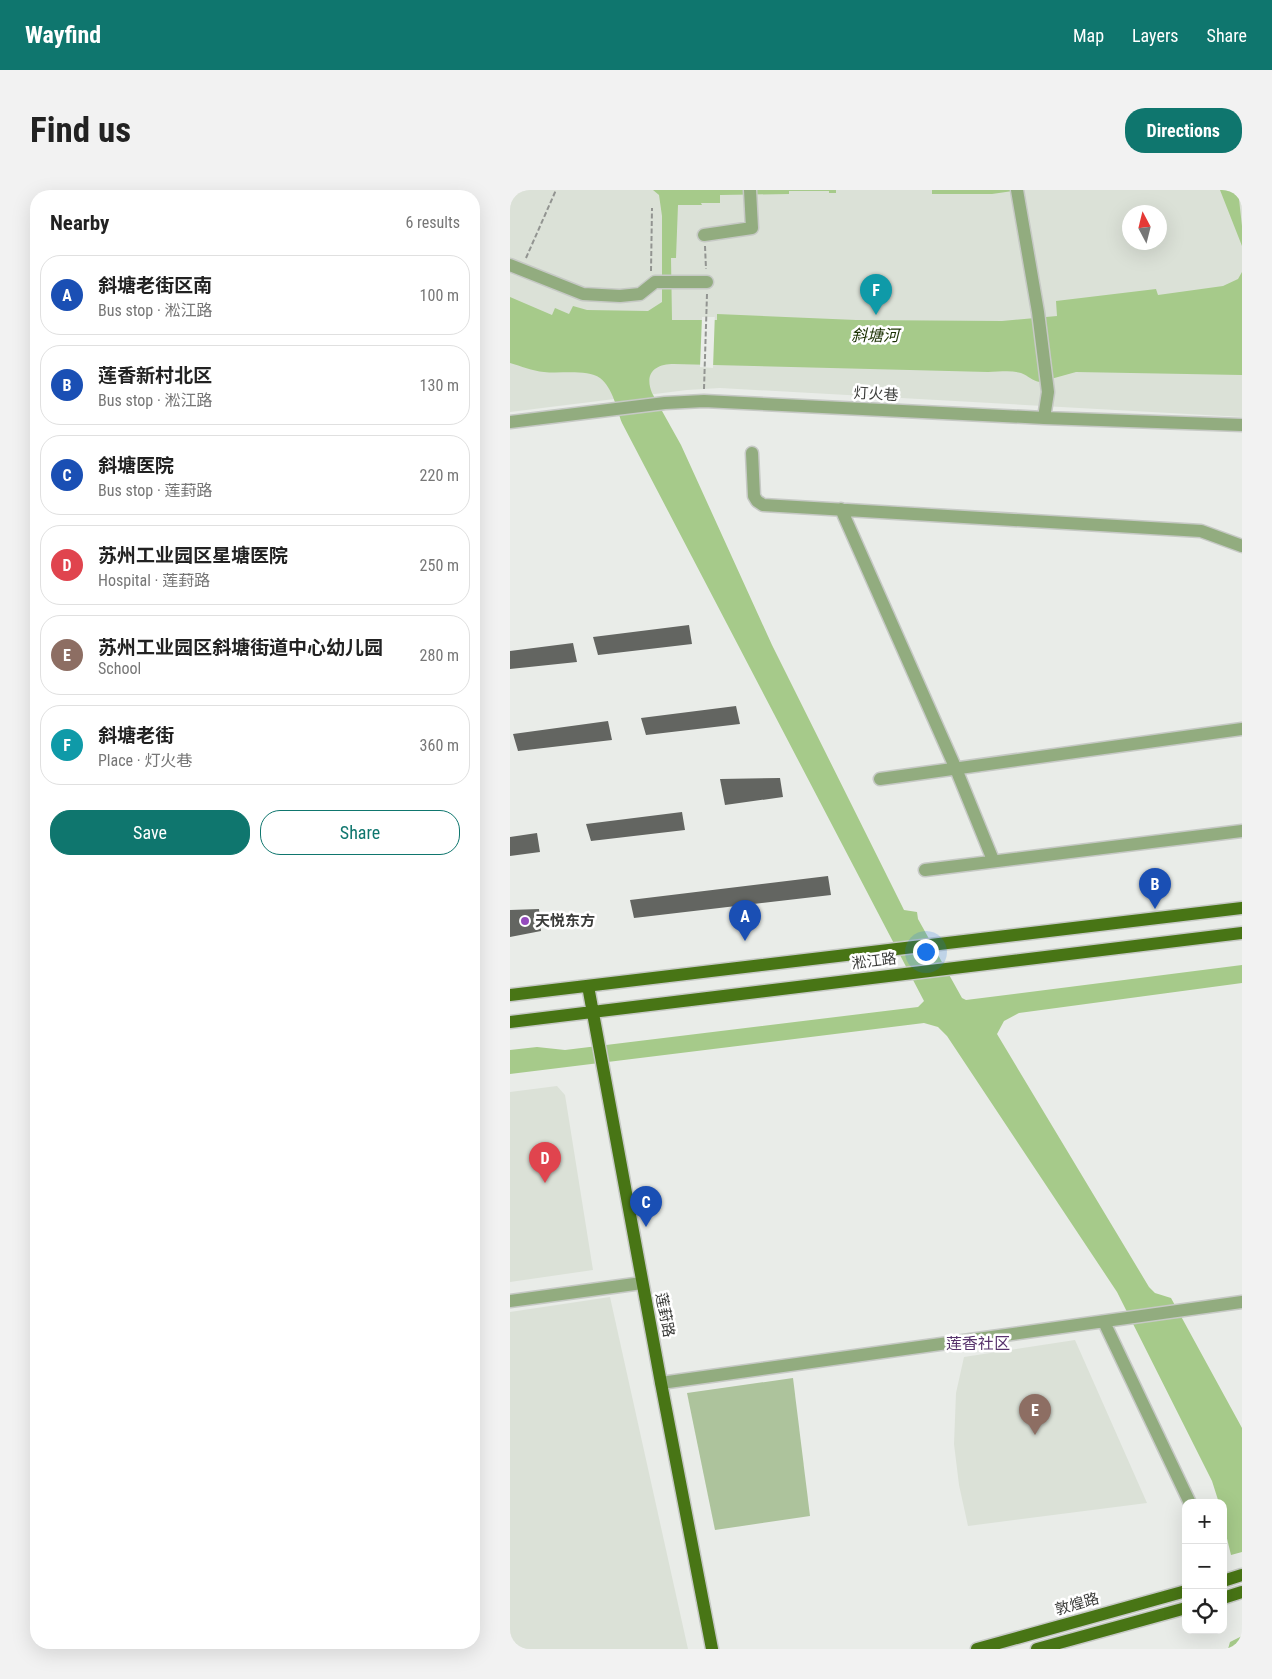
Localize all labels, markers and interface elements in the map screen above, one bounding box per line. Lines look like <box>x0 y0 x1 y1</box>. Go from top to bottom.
text: Wayfind <box>25 21 101 49</box>
text: Map <box>1073 25 1104 46</box>
text: Layers <box>1132 25 1179 46</box>
text: Share <box>1207 25 1247 46</box>
button: Directions <box>1125 108 1242 153</box>
text: Find us <box>30 110 131 151</box>
north arrow <box>1122 205 1167 250</box>
text: Nearby <box>50 211 109 235</box>
text: 6 results <box>405 213 460 232</box>
text: 斜塘老街区南 <box>98 274 212 297</box>
pin: F <box>860 274 892 315</box>
text: A <box>62 286 72 305</box>
text: 100 m <box>420 286 459 305</box>
text: Bus stop · 淞江路 <box>98 301 212 320</box>
water label: 斜塘河 <box>851 326 902 345</box>
text: 莲香新村北区 <box>98 364 212 387</box>
text: B <box>63 376 71 395</box>
text: 130 m <box>420 376 459 395</box>
street label: 灯火巷 <box>853 384 899 404</box>
text: Bus stop · 淞江路 <box>98 391 212 410</box>
text: 斜塘医院 <box>98 454 174 477</box>
text: C <box>62 466 72 485</box>
text: 220 m <box>420 466 459 485</box>
text: Bus stop · 莲葑路 <box>98 481 212 500</box>
text: 苏州工业园区星塘医院 <box>98 544 288 567</box>
text: D <box>62 556 72 575</box>
text: 250 m <box>420 556 459 575</box>
text: Hospital · 莲葑路 <box>98 571 210 590</box>
text: 苏州工业园区斜塘街道中心幼儿园 <box>98 636 383 659</box>
text: E <box>63 646 71 665</box>
text: 280 m <box>420 646 459 665</box>
text: School <box>98 659 141 678</box>
text: 斜塘老街 <box>98 724 174 747</box>
text: F <box>63 736 71 755</box>
text: 360 m <box>420 736 459 755</box>
text: Place · 灯火巷 <box>98 751 192 770</box>
button: Save <box>50 810 250 855</box>
button: Share <box>260 810 460 855</box>
pin: B <box>1139 868 1171 909</box>
pin: A <box>729 900 761 941</box>
place label: 天悦东方 <box>535 912 595 930</box>
marker: 天悦东方 <box>519 915 531 927</box>
your location <box>913 939 939 965</box>
street label: 淞江路 <box>851 949 897 973</box>
pin: D <box>529 1142 561 1183</box>
pin: C <box>630 1186 662 1227</box>
street label: 莲葑路 <box>652 1291 678 1339</box>
district label: 莲香社区 <box>946 1334 1010 1353</box>
pin: E <box>1019 1394 1051 1435</box>
map controls <box>1182 1499 1227 1634</box>
button: + <box>1182 1499 1227 1544</box>
button: − <box>1182 1544 1227 1589</box>
street label: 敦煌路 <box>1053 1589 1101 1619</box>
button: locate <box>1182 1589 1227 1634</box>

